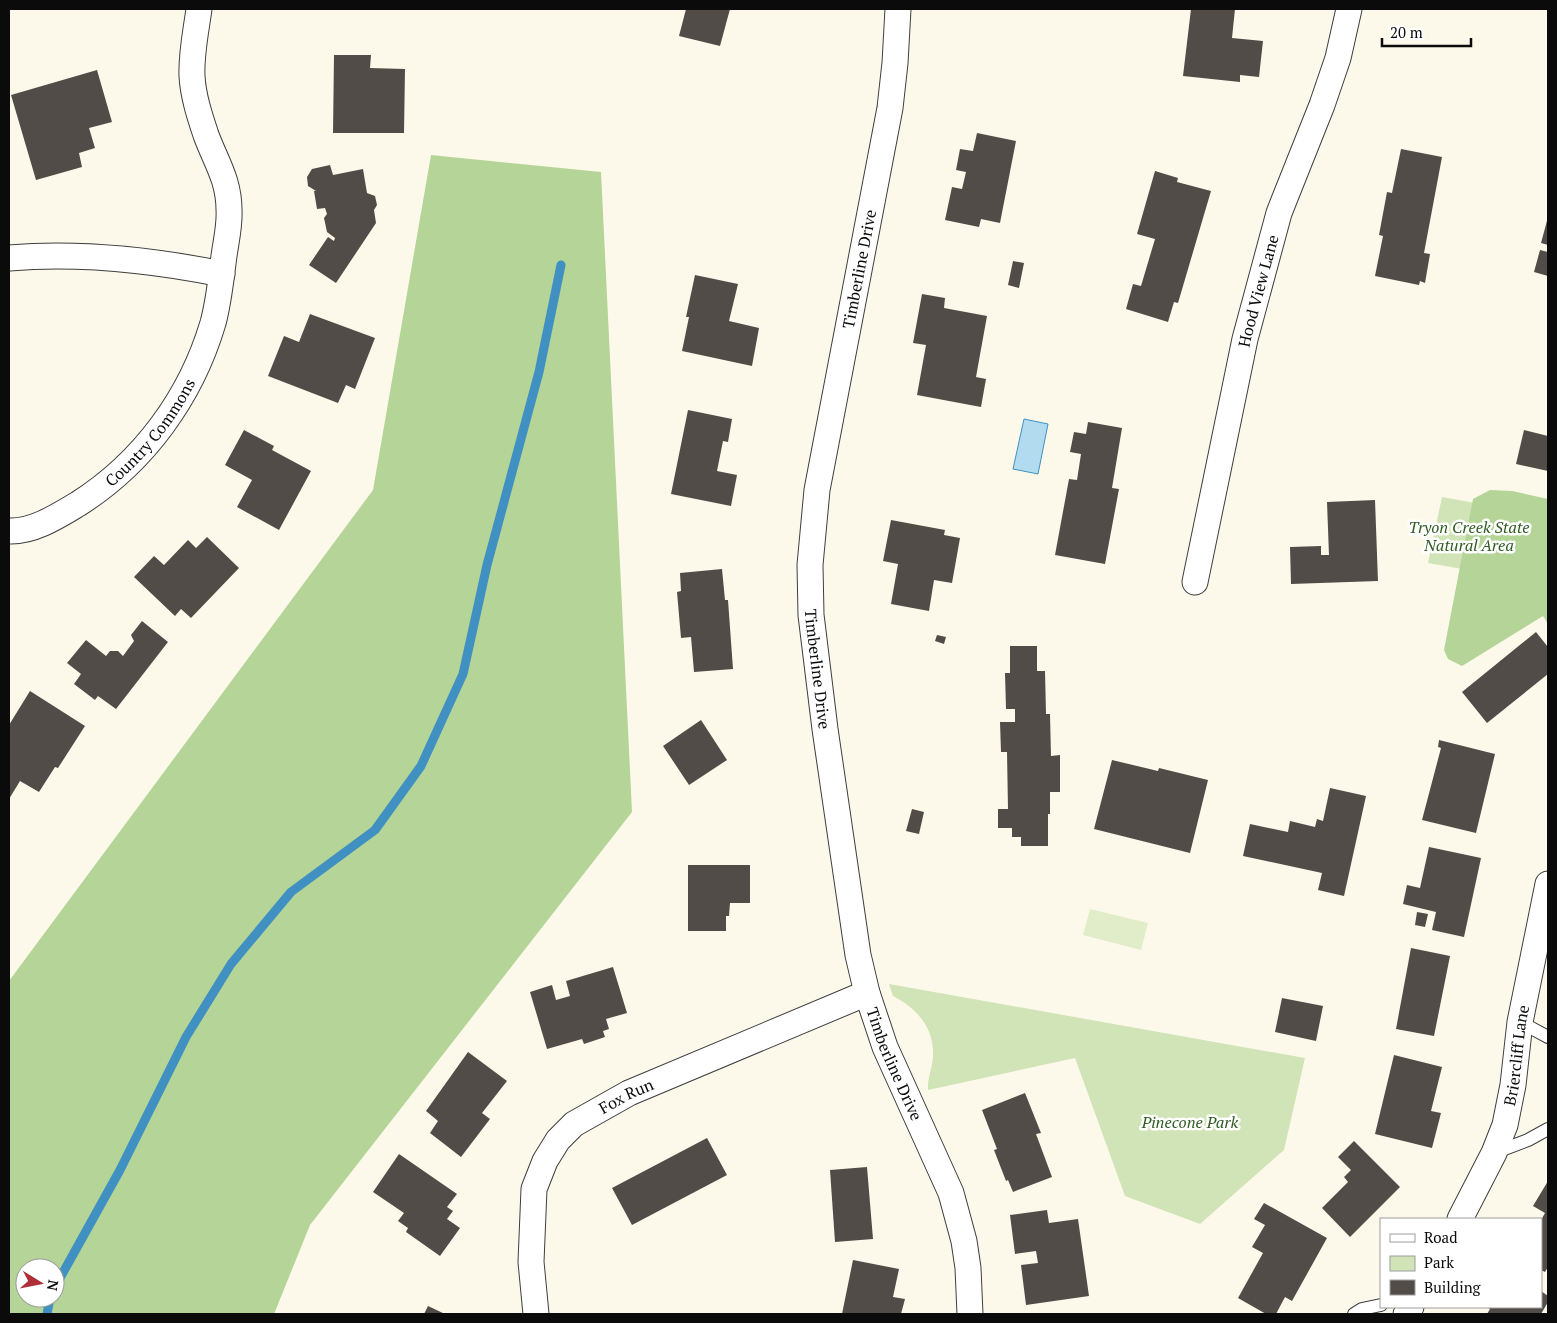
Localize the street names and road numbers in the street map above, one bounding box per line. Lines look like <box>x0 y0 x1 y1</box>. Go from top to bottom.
street label: Timberline Drive <box>837 208 881 330</box>
street label: Hood View Lane <box>1233 232 1284 349</box>
street label: Country Commons <box>100 374 200 491</box>
street label: Timberline Drive <box>800 609 836 730</box>
street label: Briercliff Lane <box>1498 1003 1534 1108</box>
street label: Timberline Drive <box>862 1004 928 1124</box>
street label: Fox Run <box>595 1073 657 1119</box>

